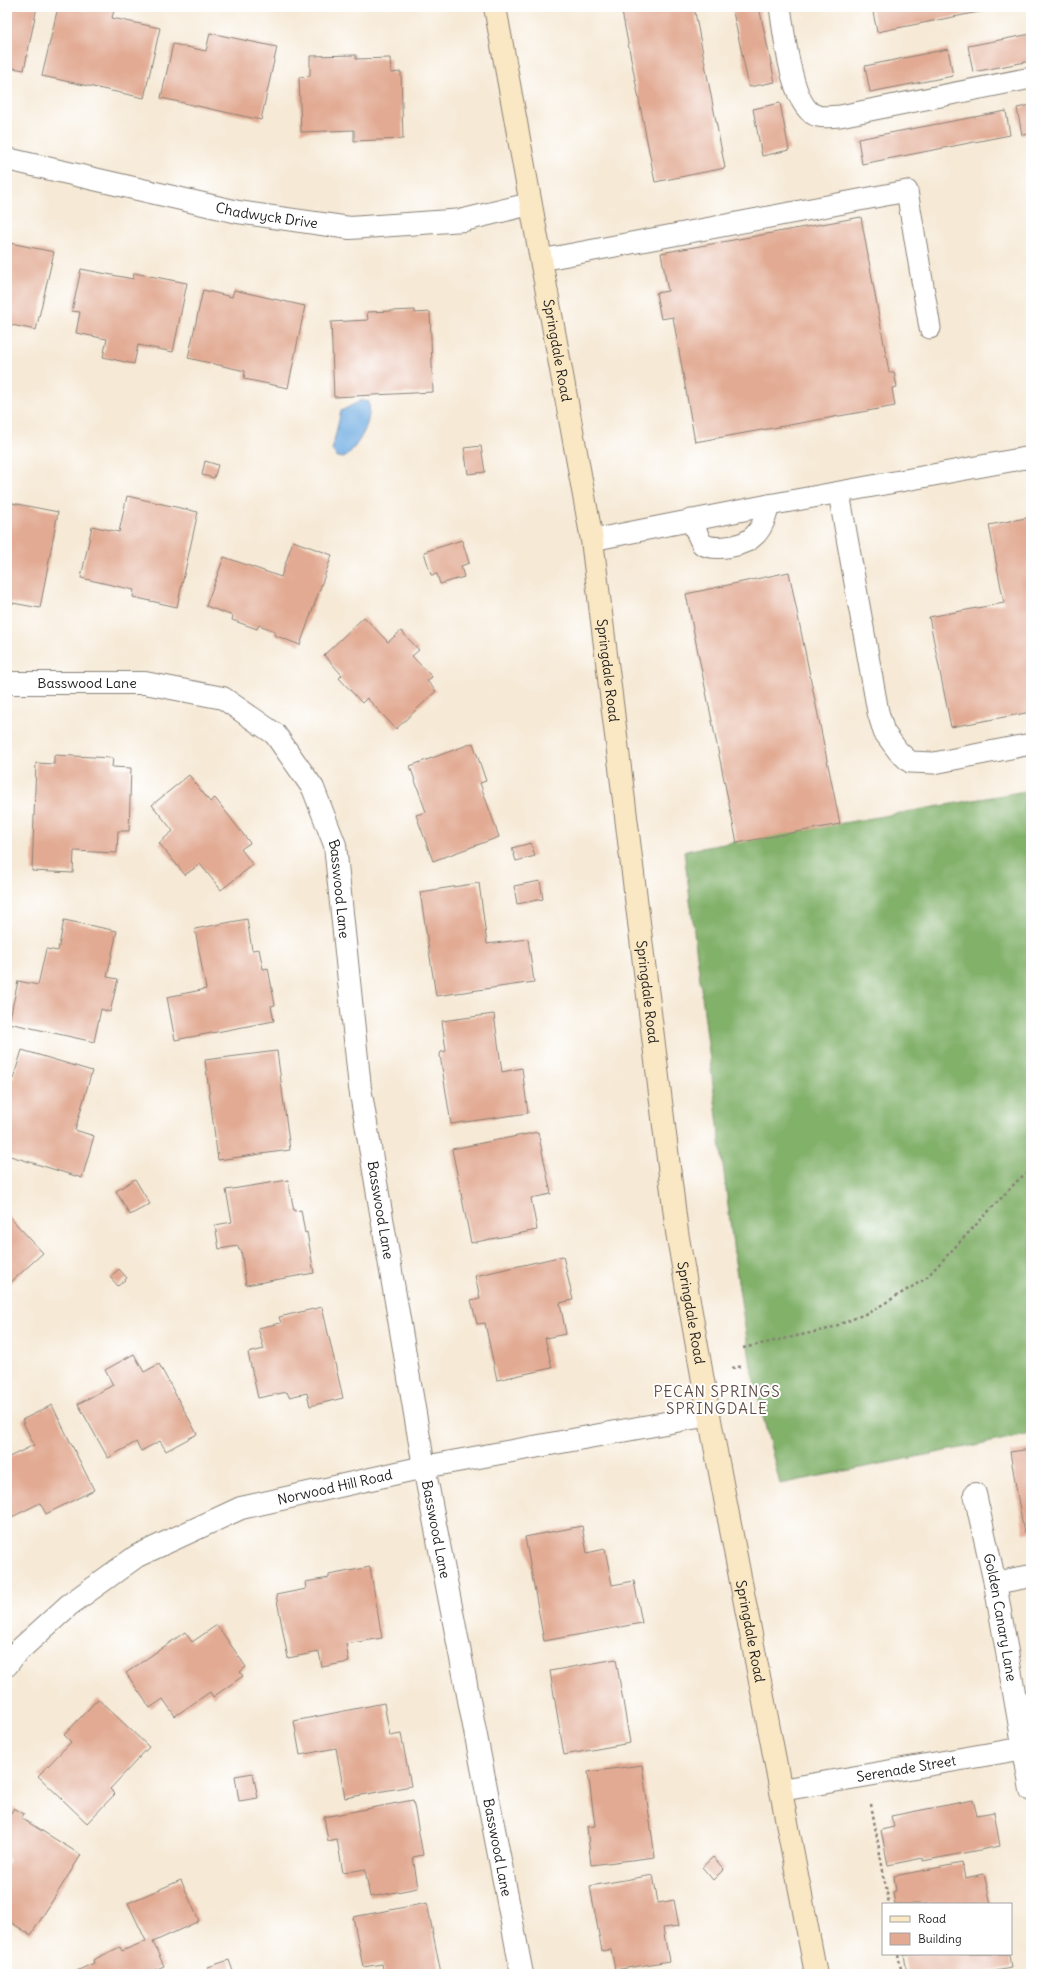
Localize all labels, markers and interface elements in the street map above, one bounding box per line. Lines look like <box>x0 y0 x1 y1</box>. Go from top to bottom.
street label: Chadwyck Drive <box>214 198 319 232</box>
street label: Springdale Road <box>539 298 576 403</box>
street label: Springdale Road <box>593 618 623 723</box>
street label: Basswood Lane <box>37 674 137 692</box>
street label: Basswood Lane <box>325 837 354 939</box>
street label: Springdale Road <box>632 939 663 1044</box>
street label: Basswood Lane <box>363 1160 398 1261</box>
street label: Springdale Road <box>673 1260 709 1365</box>
district label: PECAN SPRINGS SPRINGDALE <box>653 1382 781 1418</box>
street label: Norwood Hill Road <box>276 1465 394 1509</box>
street label: Basswood Lane <box>418 1479 454 1580</box>
street label: Golden Canary Lane <box>980 1552 1021 1683</box>
street label: Springdale Road <box>732 1579 769 1684</box>
street label: Serenade Street <box>855 1751 958 1786</box>
street label: Basswood Lane <box>479 1797 516 1898</box>
legend <box>882 1903 1012 1955</box>
text: Road <box>918 1911 946 1926</box>
text: Building <box>918 1931 962 1946</box>

